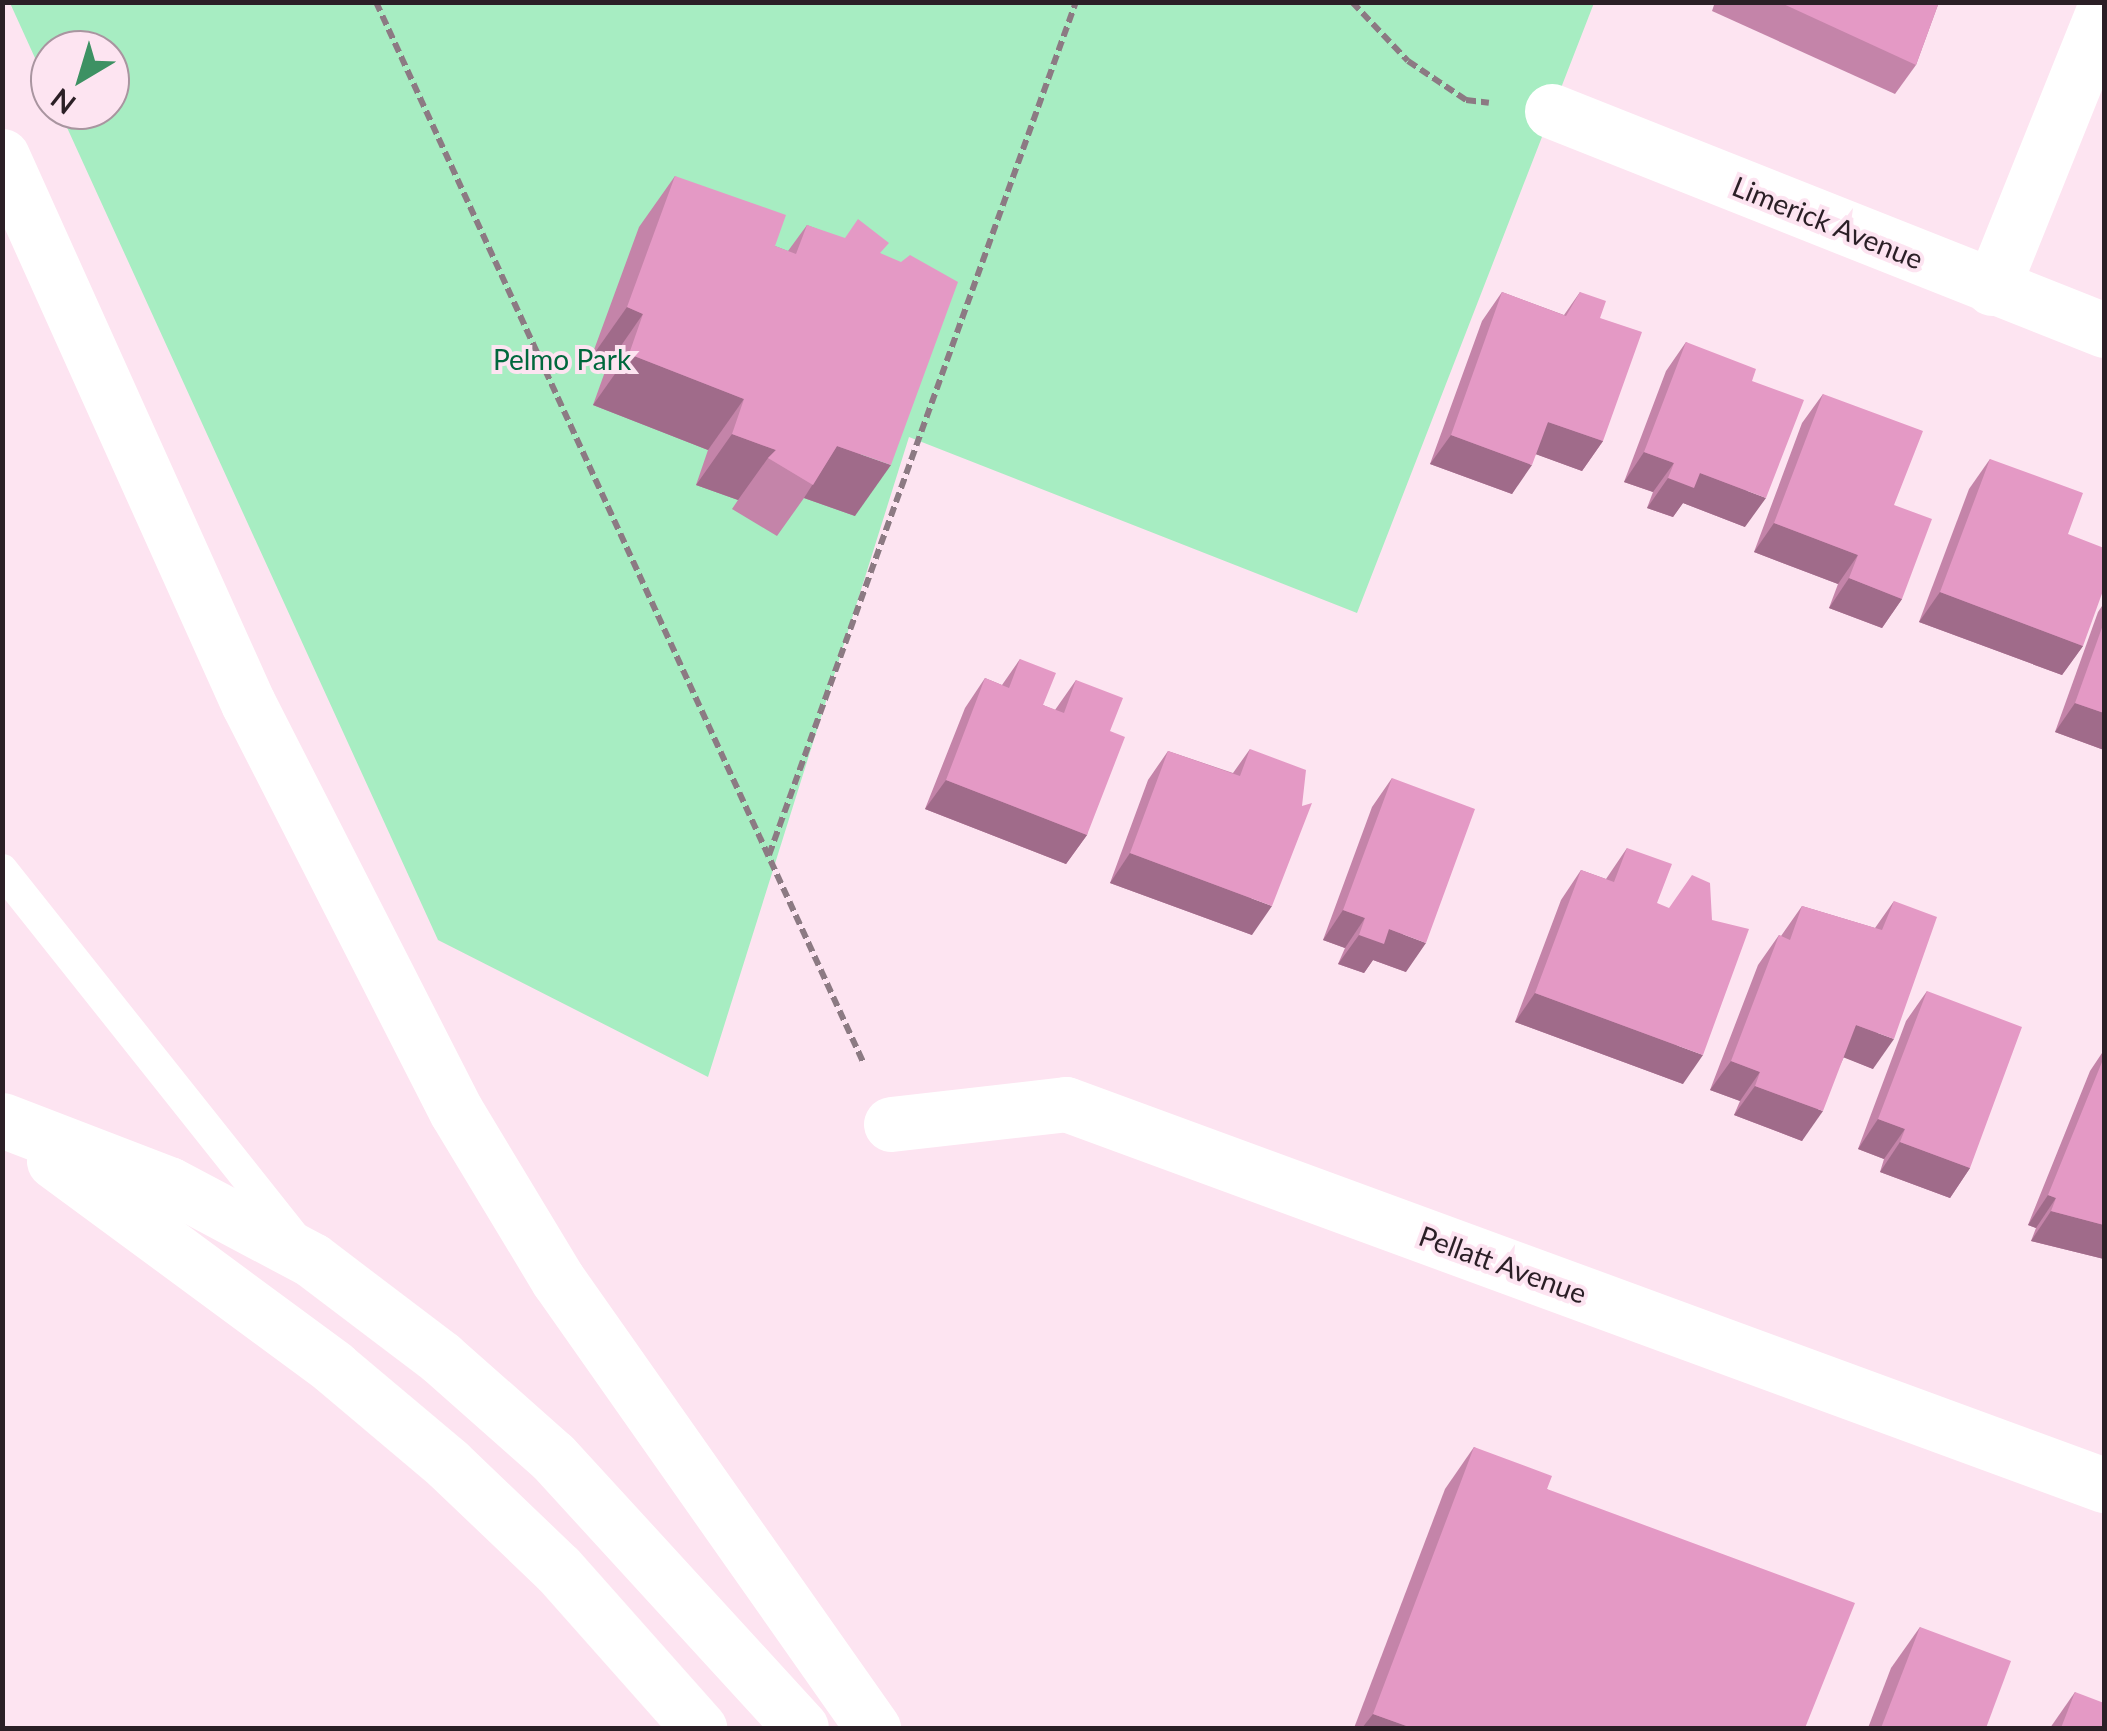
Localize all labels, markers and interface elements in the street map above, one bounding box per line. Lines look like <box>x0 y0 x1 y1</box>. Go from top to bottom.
north arrow <box>30 30 130 130</box>
text: N <box>44 82 82 122</box>
street label: Limerick Avenue <box>1727 168 1929 276</box>
park label: Pelmo Park <box>493 342 631 376</box>
street label: Pellatt Avenue <box>1414 1218 1592 1310</box>

